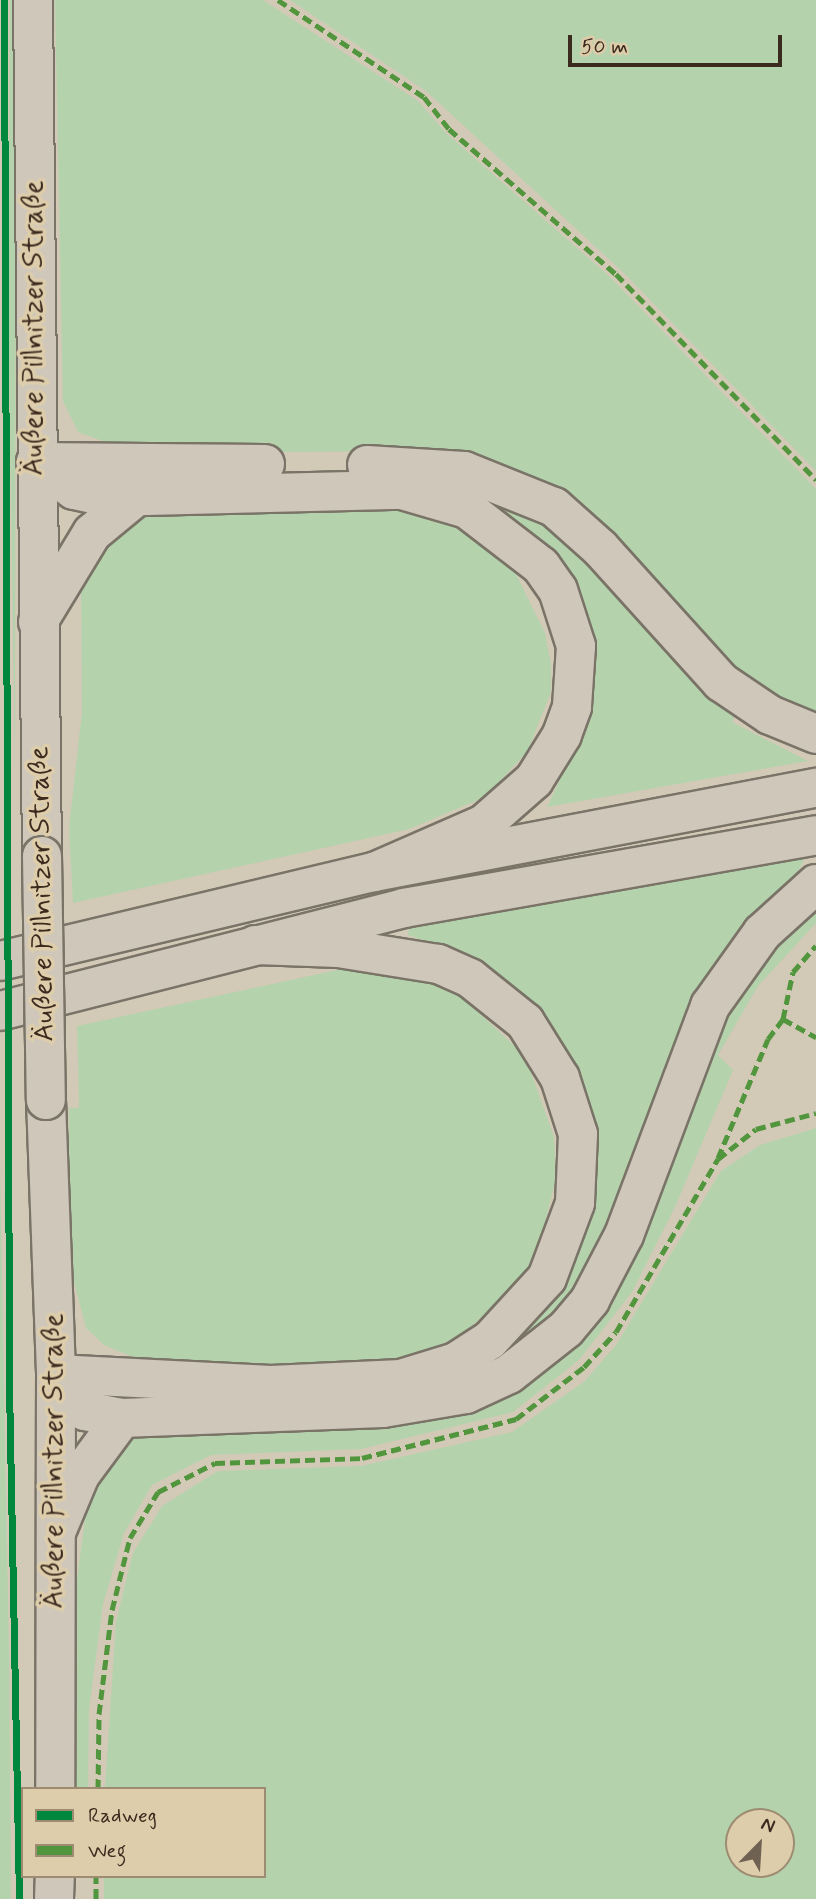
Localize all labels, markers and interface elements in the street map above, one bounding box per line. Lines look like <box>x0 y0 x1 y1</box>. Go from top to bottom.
scale bar <box>571 21 784 65</box>
text: 50 m <box>581 33 628 61</box>
street label: Äußere Pillnitzer Straße <box>18 185 52 471</box>
street label: Äußere Pillnitzer Straße <box>24 750 62 1038</box>
street label: Äußere Pillnitzer Straße <box>38 1318 72 1604</box>
legend <box>21 1787 266 1878</box>
text: Radweg <box>88 1802 157 1830</box>
north arrow <box>725 1808 795 1878</box>
text: N <box>757 1811 779 1839</box>
text: Weg <box>88 1837 126 1865</box>

